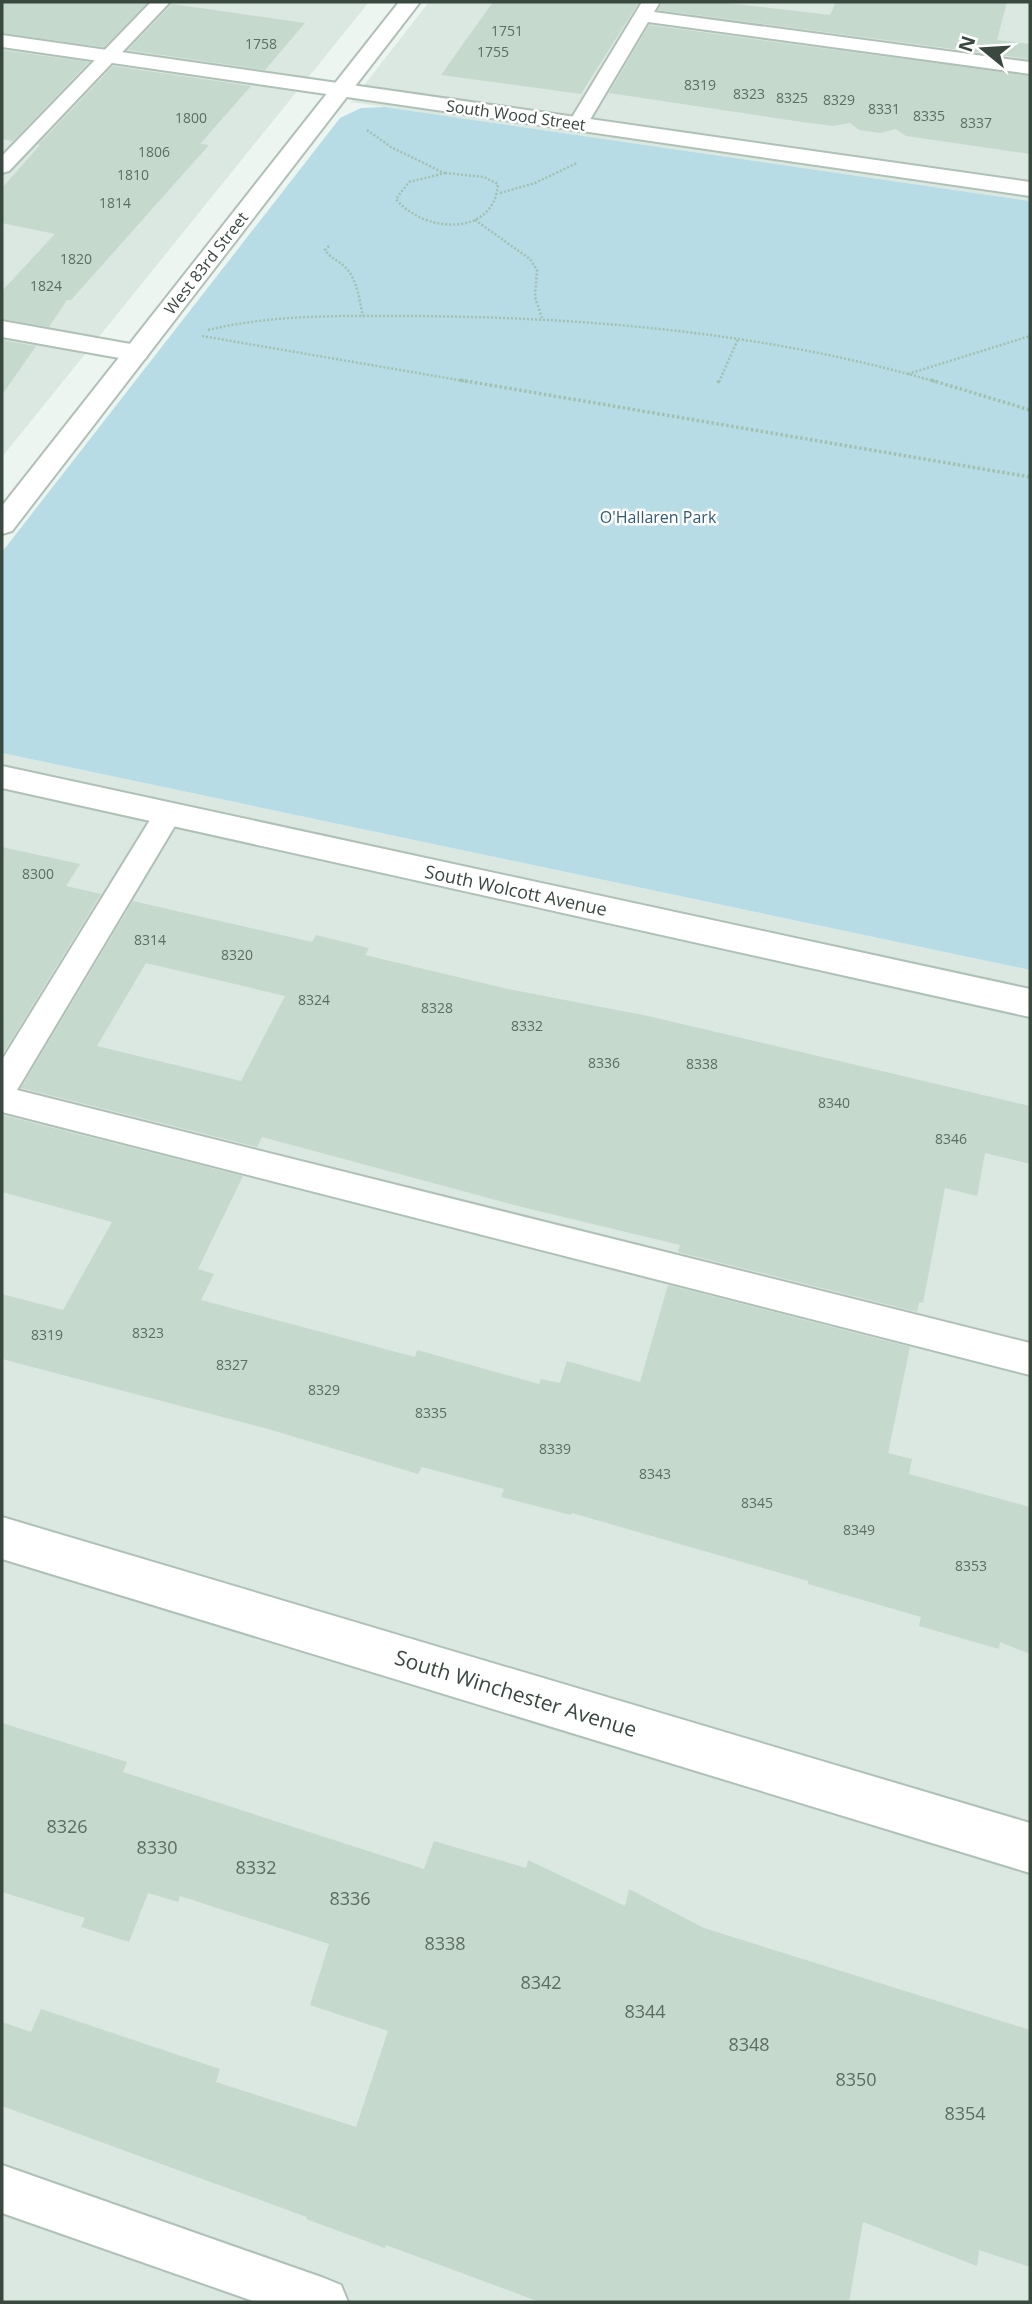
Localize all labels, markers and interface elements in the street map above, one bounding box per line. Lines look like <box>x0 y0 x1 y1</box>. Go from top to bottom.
north arrow <box>948 14 1018 84</box>
house number: 1751 <box>491 21 523 40</box>
text: N <box>952 32 982 55</box>
house number: 1758 <box>245 34 277 53</box>
house number: 1755 <box>477 42 509 61</box>
house number: 8319 <box>684 75 716 94</box>
house number: 8323 <box>733 84 765 103</box>
house number: 8325 <box>776 88 808 107</box>
house number: 8329 <box>823 90 855 109</box>
street label: South Wood Street <box>445 94 587 136</box>
house number: 8331 <box>868 99 900 118</box>
house number: 8335 <box>913 106 945 125</box>
house number: 1800 <box>175 108 207 127</box>
house number: 8337 <box>960 113 992 132</box>
house number: 1806 <box>138 142 170 161</box>
house number: 1810 <box>117 165 149 184</box>
house number: 1814 <box>99 193 131 212</box>
street label: West 83rd Street <box>159 207 253 319</box>
house number: 1820 <box>60 249 92 268</box>
house number: 1824 <box>30 276 62 295</box>
park label: O'Hallaren Park <box>600 506 717 528</box>
street label: South Wolcott Avenue <box>423 859 609 921</box>
house number: 8300 <box>22 864 54 883</box>
house number: 8314 <box>134 930 166 949</box>
house number: 8320 <box>221 945 253 964</box>
house number: 8324 <box>298 990 330 1009</box>
house number: 8328 <box>421 998 453 1017</box>
house number: 8332 <box>511 1016 543 1035</box>
house number: 8336 <box>588 1053 620 1072</box>
house number: 8338 <box>686 1054 718 1073</box>
house number: 8340 <box>818 1093 850 1112</box>
house number: 8346 <box>935 1129 967 1148</box>
house number: 8323 <box>132 1323 164 1342</box>
house number: 8319 <box>31 1325 63 1344</box>
house number: 8327 <box>216 1355 248 1374</box>
house number: 8329 <box>308 1380 340 1399</box>
house number: 8335 <box>415 1403 447 1422</box>
house number: 8339 <box>539 1439 571 1458</box>
house number: 8343 <box>639 1464 671 1483</box>
house number: 8345 <box>741 1493 773 1512</box>
house number: 8349 <box>843 1520 875 1539</box>
house number: 8353 <box>955 1556 987 1575</box>
street label: South Winchester Avenue <box>392 1643 640 1743</box>
house number: 8326 <box>46 1814 88 1838</box>
house number: 8330 <box>136 1835 178 1859</box>
house number: 8332 <box>235 1855 277 1879</box>
house number: 8336 <box>329 1886 371 1910</box>
house number: 8338 <box>424 1931 466 1955</box>
house number: 8342 <box>520 1970 562 1994</box>
house number: 8344 <box>624 1999 666 2023</box>
house number: 8348 <box>728 2032 770 2056</box>
house number: 8350 <box>835 2067 877 2091</box>
house number: 8354 <box>944 2101 986 2125</box>

